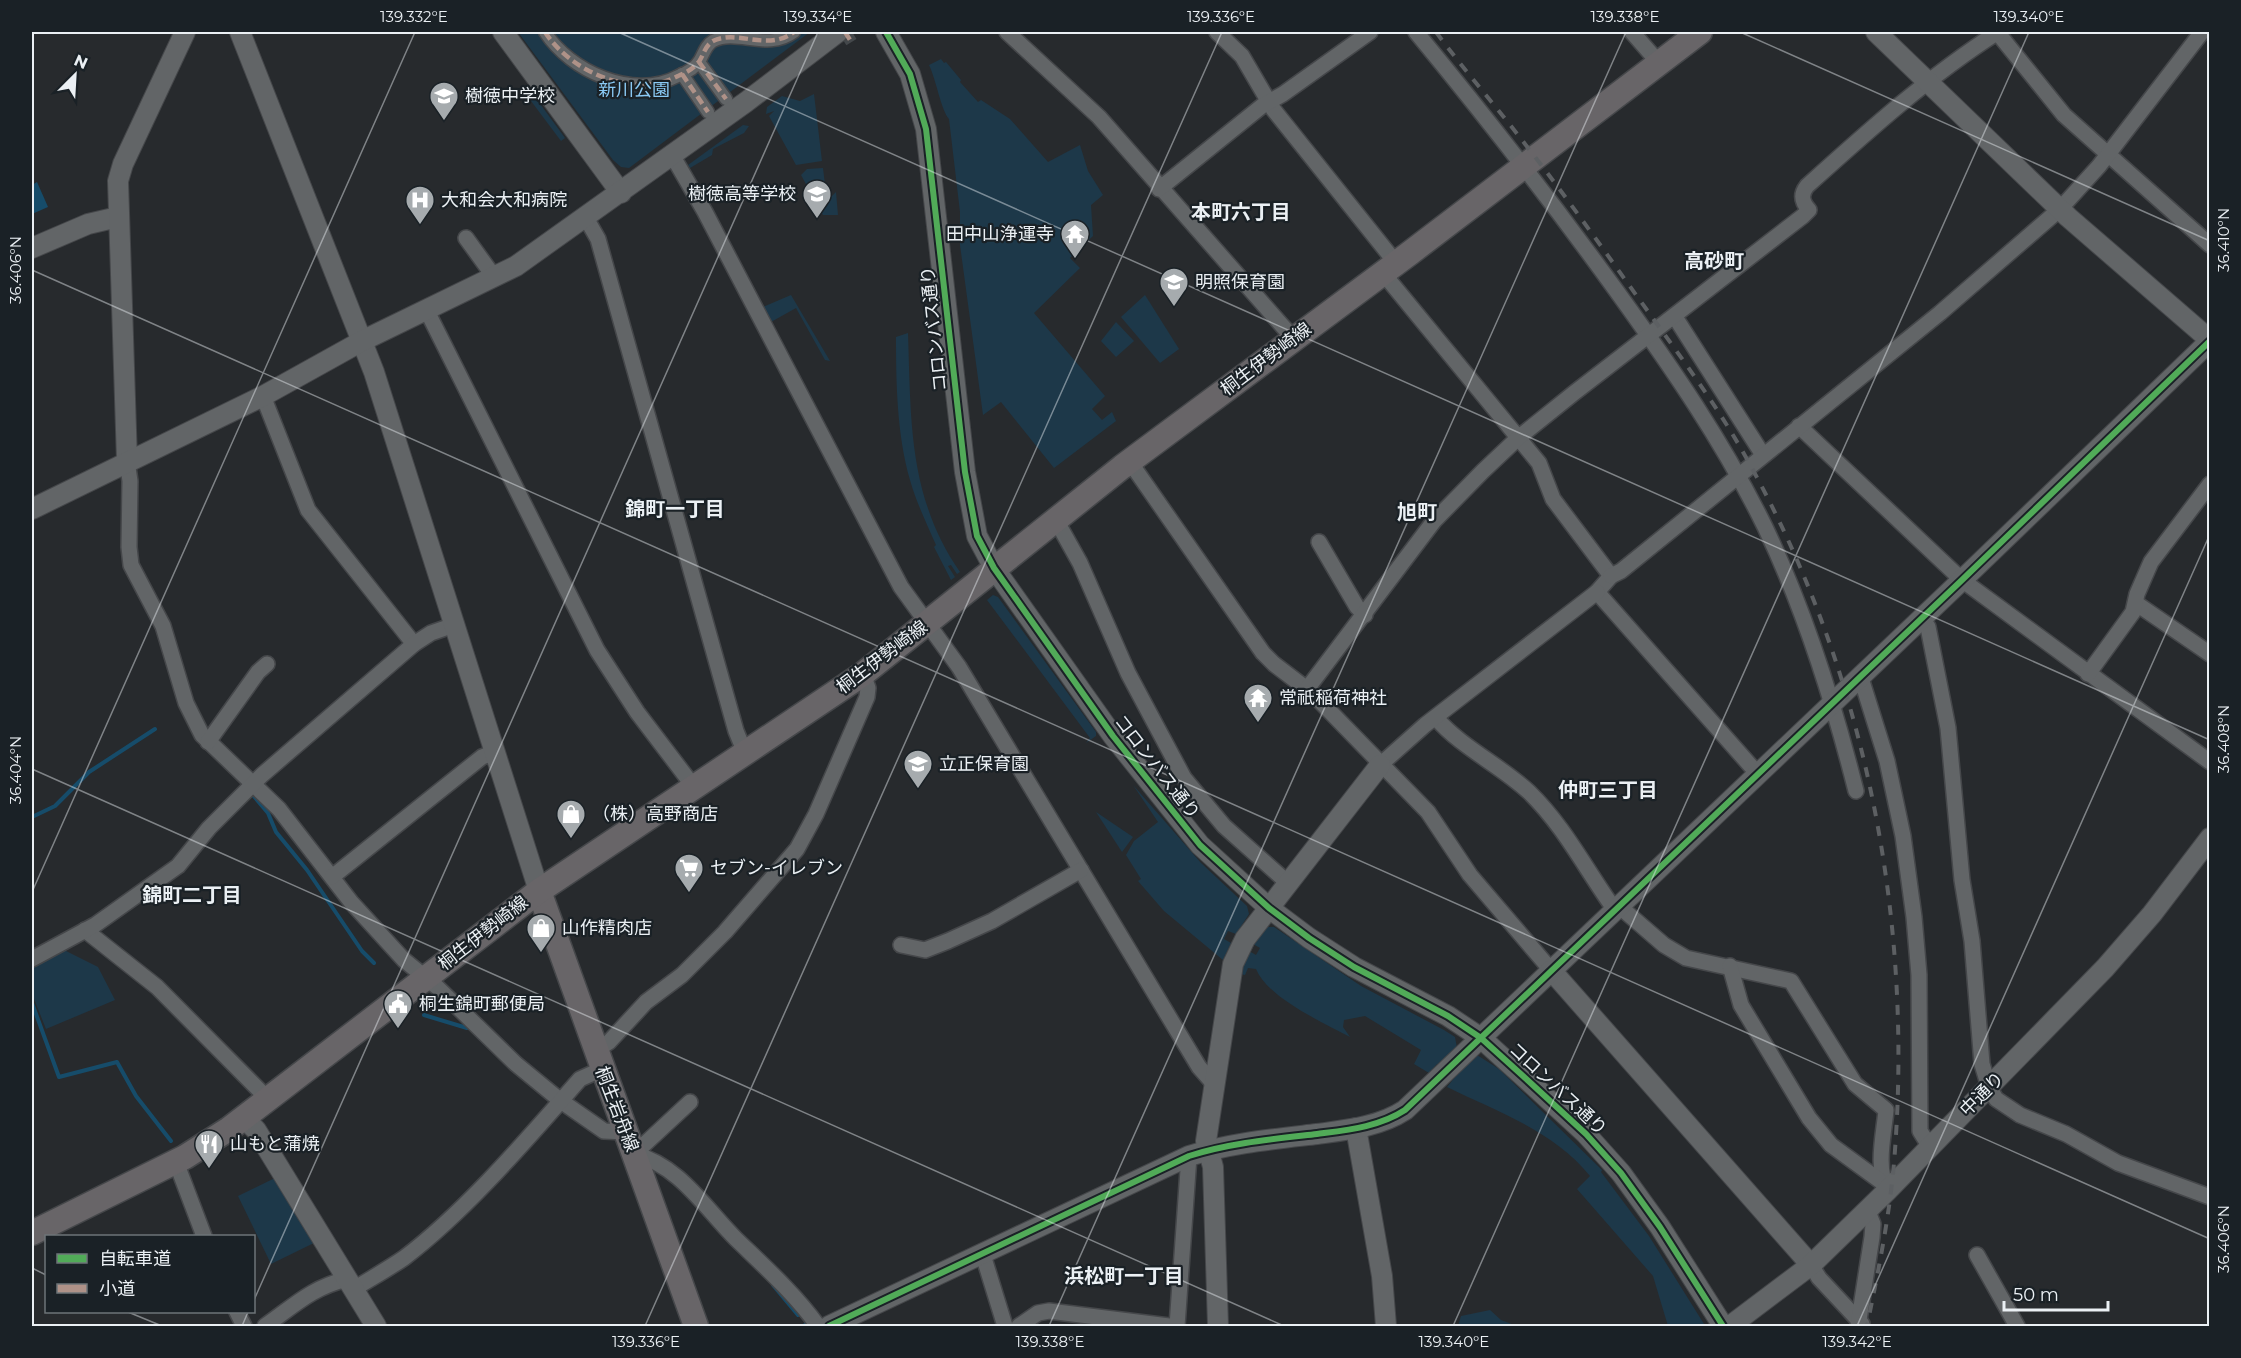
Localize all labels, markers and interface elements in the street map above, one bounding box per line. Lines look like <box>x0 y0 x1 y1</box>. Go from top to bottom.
text: 139.332°E <box>380 7 448 26</box>
text: 139.334°E <box>784 7 852 26</box>
text: 139.336°E <box>1187 7 1255 26</box>
text: 139.338°E <box>1591 7 1659 26</box>
text: 139.340°E <box>1994 7 2064 26</box>
north arrow <box>45 45 105 105</box>
text: N <box>71 50 91 73</box>
park label: 新川公園 <box>598 79 670 101</box>
school or university icon: 樹徳中学校 <box>428 80 460 122</box>
place label: 樹徳中学校 <box>465 85 555 107</box>
school or university icon: 樹徳高等学校 <box>801 178 833 220</box>
place label: 樹徳高等学校 <box>688 183 796 205</box>
hospital icon: 大和会大和病院 <box>404 184 436 226</box>
place label: 大和会大和病院 <box>441 189 567 211</box>
district label: 本町六丁目 <box>1191 200 1291 224</box>
text: 36.410°N <box>2214 208 2233 272</box>
temple icon: 田中山浄運寺 <box>1059 218 1091 260</box>
place label: 田中山浄運寺 <box>946 223 1054 245</box>
text: 36.406°N <box>6 236 25 304</box>
district label: 高砂町 <box>1684 249 1744 273</box>
street label: コロンバス通り <box>916 265 952 393</box>
school or university icon: 明照保育園 <box>1158 266 1190 308</box>
place label: 明照保育園 <box>1195 271 1285 293</box>
street label: 桐生伊勢崎線 <box>1216 318 1316 400</box>
district label: 錦町一丁目 <box>625 497 725 521</box>
district label: 旭町 <box>1397 500 1437 524</box>
street label: 桐生伊勢崎線 <box>832 616 932 698</box>
temple icon: 常祇稲荷神社 <box>1242 682 1274 724</box>
place label: 常祇稲荷神社 <box>1279 687 1387 709</box>
text: 36.408°N <box>2214 705 2233 773</box>
street label: コロンバス通り <box>1110 711 1204 823</box>
text: 36.404°N <box>6 736 25 804</box>
school or university icon: 立正保育園 <box>902 748 934 790</box>
place label: 立正保育園 <box>939 753 1029 775</box>
district label: 仲町三丁目 <box>1558 778 1658 802</box>
shop icon: （株）高野商店 <box>555 798 587 840</box>
place label: （株）高野商店 <box>592 803 718 825</box>
supermarket icon: セブン-イレブン <box>673 852 705 894</box>
place label: セブン-イレブン <box>710 857 843 879</box>
district label: 錦町二丁目 <box>142 883 242 907</box>
street label: 桐生伊勢崎線 <box>434 891 532 975</box>
shop icon: 山作精肉店 <box>525 912 557 954</box>
place label: 山作精肉店 <box>562 917 652 939</box>
public building icon: 桐生錦町郵便局 <box>382 988 414 1030</box>
place label: 桐生錦町郵便局 <box>419 993 545 1015</box>
street label: コロンバス通り <box>1504 1038 1612 1140</box>
street label: 桐生岩舟線 <box>591 1063 643 1155</box>
street label: 中通り <box>1955 1067 2009 1121</box>
restaurant icon: 山もと蒲焼 <box>193 1128 225 1170</box>
place label: 山もと蒲焼 <box>230 1133 320 1155</box>
text: 36.406°N <box>2214 1205 2233 1273</box>
legend <box>45 1235 255 1313</box>
text: 自転車道 <box>99 1248 171 1270</box>
district label: 浜松町一丁目 <box>1064 1264 1184 1288</box>
scale bar <box>2004 1274 2108 1312</box>
text: 小道 <box>99 1278 135 1300</box>
text: 50 m <box>2013 1284 2059 1306</box>
text: 139.336°E <box>612 1332 680 1351</box>
text: 139.338°E <box>1016 1332 1084 1351</box>
text: 139.340°E <box>1419 1332 1489 1351</box>
text: 139.342°E <box>1822 1332 1892 1351</box>

